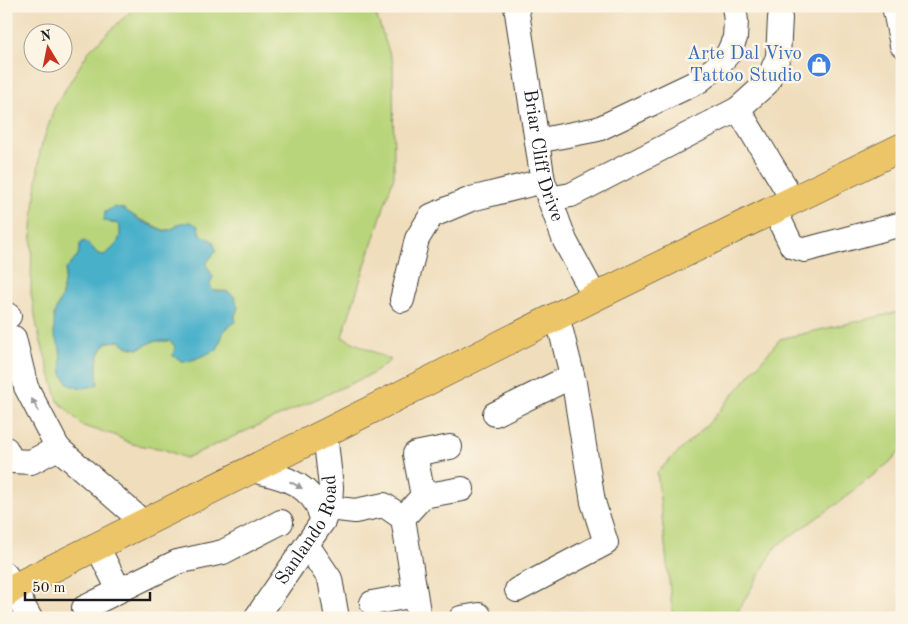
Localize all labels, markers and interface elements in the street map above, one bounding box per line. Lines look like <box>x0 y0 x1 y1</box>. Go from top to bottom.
north arrow <box>22 22 72 72</box>
text: N <box>39 28 53 44</box>
place label: Arte Dal Vivo Tattoo Studio <box>687 45 802 86</box>
shop icon: Arte Dal Vivo Tattoo Studio <box>806 52 832 78</box>
street label: Briar Cliff Drive <box>519 88 567 224</box>
one-way arrow <box>31 398 39 412</box>
street label: Sanlando Road <box>272 474 341 589</box>
one-way arrow <box>289 480 302 489</box>
scale bar <box>25 569 150 601</box>
text: 50 m <box>32 581 66 596</box>

